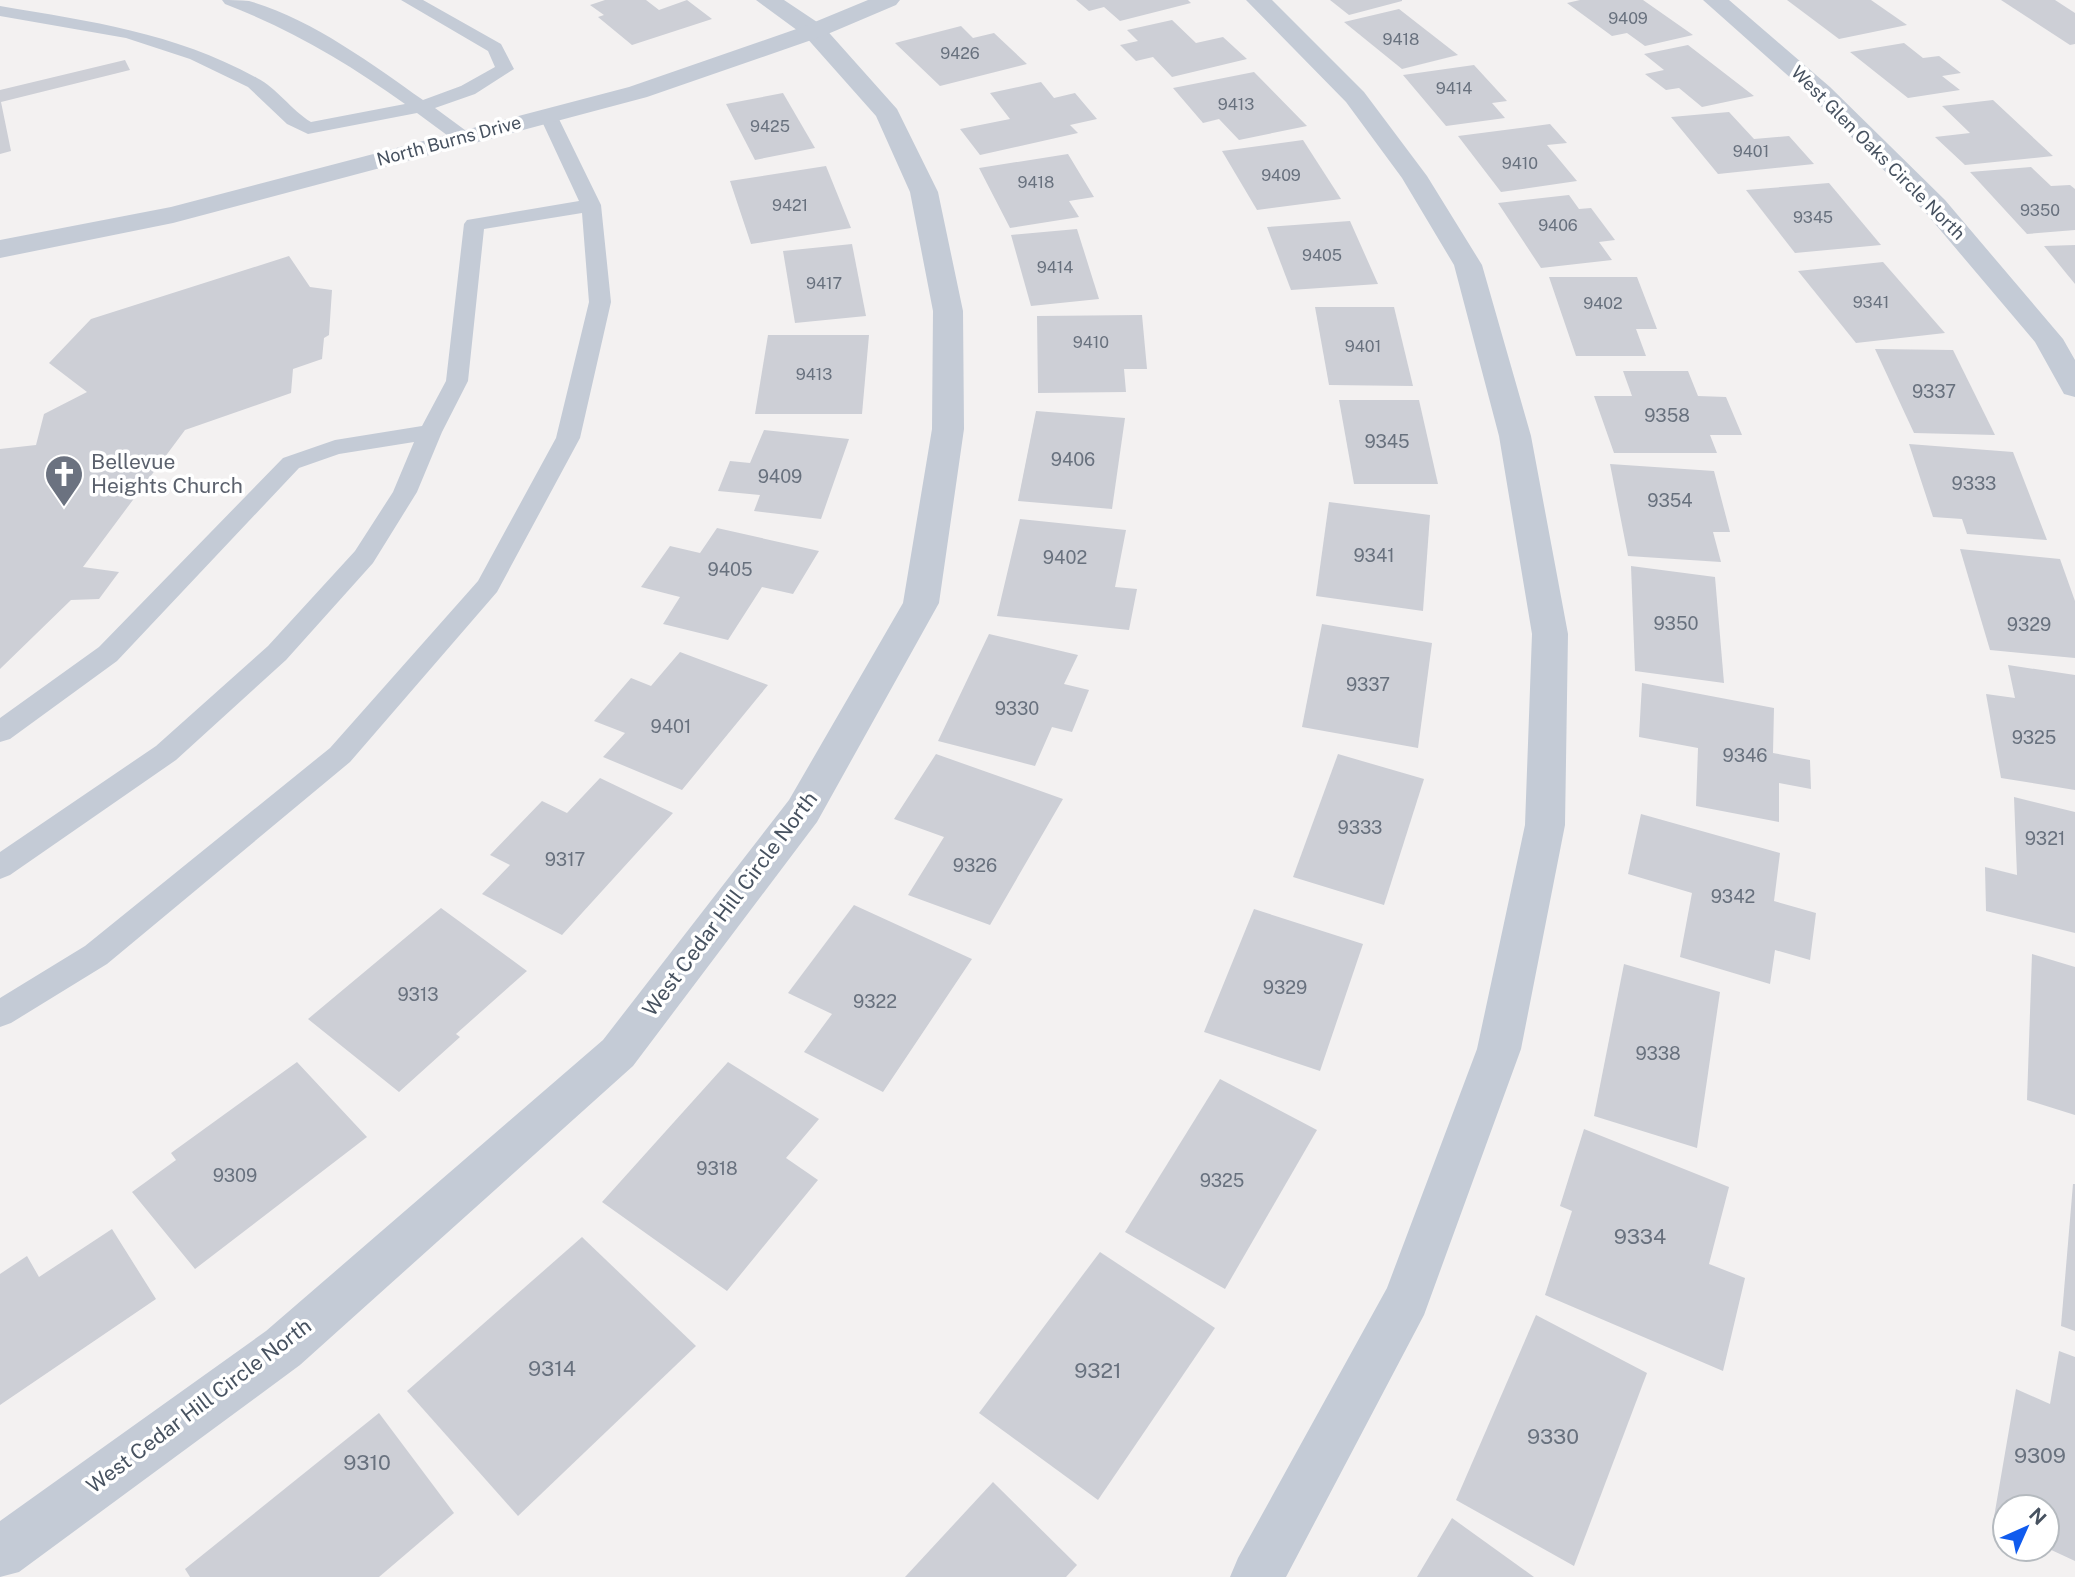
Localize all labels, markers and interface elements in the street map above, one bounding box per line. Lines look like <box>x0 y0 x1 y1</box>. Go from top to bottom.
house number: 9409 <box>1608 9 1648 28</box>
house number: 9418 <box>1383 30 1419 49</box>
house number: 9426 <box>940 44 980 63</box>
street label: West Glen Oaks Circle North <box>1787 61 1970 244</box>
house number: 9414 <box>1436 79 1472 98</box>
house number: 9413 <box>1218 95 1254 114</box>
street label: North Burns Drive <box>374 111 523 170</box>
house number: 9425 <box>750 117 790 136</box>
house number: 9401 <box>1733 142 1769 161</box>
house number: 9410 <box>1502 154 1538 173</box>
house number: 9409 <box>1261 166 1301 185</box>
house number: 9418 <box>1018 173 1054 192</box>
house number: 9421 <box>772 196 808 215</box>
house number: 9350 <box>2020 201 2060 220</box>
house number: 9345 <box>1793 208 1833 227</box>
house number: 9406 <box>1538 216 1578 235</box>
house number: 9405 <box>1302 246 1342 265</box>
house number: 9414 <box>1037 258 1073 277</box>
house number: 9417 <box>806 274 842 293</box>
house number: 9341 <box>1853 293 1889 312</box>
house number: 9402 <box>1583 294 1623 313</box>
house number: 9410 <box>1073 333 1109 352</box>
house number: 9401 <box>1345 337 1381 356</box>
house number: 9413 <box>796 365 832 384</box>
house number: 9337 <box>1912 381 1956 402</box>
house number: 9358 <box>1644 405 1690 426</box>
house number: 9345 <box>1364 431 1410 452</box>
place label: Bellevue Heights Church <box>91 449 243 498</box>
house number: 9406 <box>1051 449 1095 470</box>
church icon: Bellevue Heights Church <box>43 453 85 508</box>
house number: 9409 <box>758 466 802 487</box>
house number: 9333 <box>1952 473 1996 494</box>
house number: 9354 <box>1647 490 1693 511</box>
house number: 9341 <box>1353 545 1395 566</box>
house number: 9402 <box>1043 547 1087 568</box>
house number: 9405 <box>707 559 753 580</box>
house number: 9350 <box>1653 613 1699 634</box>
house number: 9329 <box>2007 614 2051 635</box>
house number: 9337 <box>1346 674 1390 695</box>
house number: 9330 <box>995 698 1039 719</box>
house number: 9401 <box>651 716 691 737</box>
house number: 9325 <box>2012 727 2056 748</box>
house number: 9346 <box>1723 745 1767 766</box>
street label: West Cedar Hill Circle North <box>637 786 822 1021</box>
house number: 9333 <box>1338 817 1382 838</box>
house number: 9321 <box>2025 828 2065 849</box>
house number: 9317 <box>545 849 585 870</box>
house number: 9326 <box>953 855 997 876</box>
house number: 9342 <box>1711 886 1755 907</box>
house number: 9329 <box>1263 977 1307 998</box>
house number: 9313 <box>397 984 439 1005</box>
house number: 9322 <box>853 991 897 1012</box>
house number: 9338 <box>1635 1043 1681 1064</box>
house number: 9318 <box>696 1158 738 1179</box>
house number: 9309 <box>213 1165 257 1186</box>
house number: 9325 <box>1200 1170 1244 1191</box>
house number: 9334 <box>1614 1224 1666 1249</box>
street label: West Cedar Hill Circle North <box>81 1313 316 1498</box>
house number: 9314 <box>528 1356 576 1381</box>
house number: 9321 <box>1074 1358 1122 1383</box>
house number: 9330 <box>1527 1424 1579 1449</box>
house number: 9309 <box>2014 1443 2066 1468</box>
house number: 9310 <box>343 1450 391 1475</box>
north arrow <box>1991 1493 2061 1563</box>
text: N <box>2025 1503 2051 1529</box>

